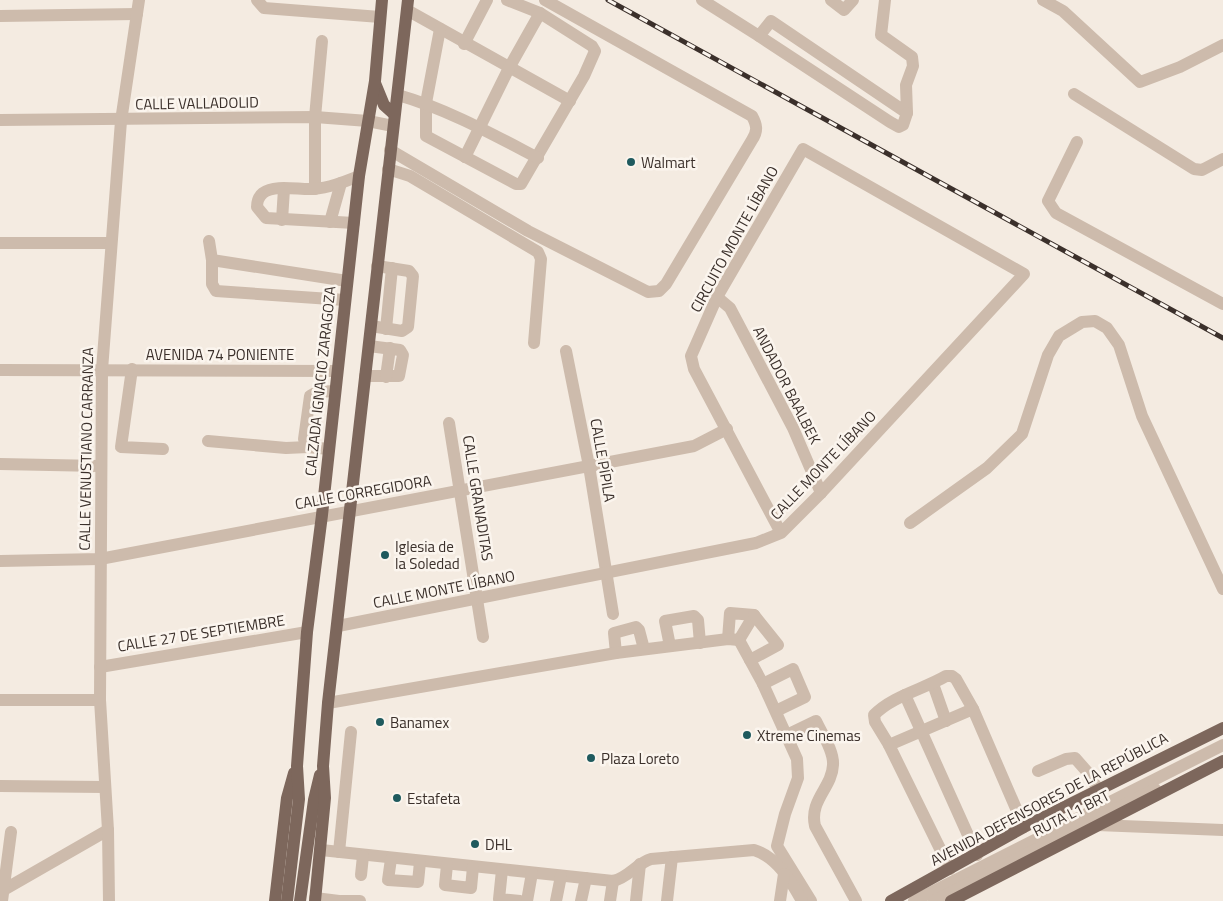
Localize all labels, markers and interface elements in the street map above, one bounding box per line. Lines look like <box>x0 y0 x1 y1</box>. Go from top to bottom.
street label: CALLE VALLADOLID <box>135 90 259 116</box>
place label: Walmart <box>641 151 696 174</box>
marker: Walmart <box>625 156 637 168</box>
street label: CIRCUITO MONTE LÍBANO <box>684 161 784 316</box>
street label: CALZADA IGNACIO ZARAGOZA <box>299 285 341 477</box>
street label: ANDADOR BAALBEK <box>747 322 827 448</box>
street label: AVENIDA 74 PONIENTE <box>146 343 294 366</box>
street label: CALLE VENUSTIANO CARRANZA <box>73 347 99 551</box>
street label: CALLE MONTE LÍBANO <box>765 405 881 525</box>
street label: CALLE PÍPILA <box>584 416 622 504</box>
street label: CALLE GRANADITAS <box>457 433 499 563</box>
street label: CALLE CORREGIDORA <box>293 469 433 515</box>
place label: Iglesia de la Soledad <box>395 535 460 575</box>
marker: Iglesia de la Soledad <box>379 549 391 561</box>
street label: CALLE MONTE LÍBANO <box>371 564 517 614</box>
street label: CALLE 27 DE SEPTIEMBRE <box>116 608 286 658</box>
place label: Banamex <box>390 711 449 734</box>
marker: Banamex <box>374 716 386 728</box>
place label: Xtreme Cinemas <box>757 724 861 747</box>
street label: AVENIDA DEFENSORES DE LA REPÚBLICA <box>926 726 1172 872</box>
marker: Xtreme Cinemas <box>741 729 753 741</box>
place label: Plaza Loreto <box>601 747 679 770</box>
marker: Plaza Loreto <box>585 752 597 764</box>
street label: RUTA L1 BRT <box>1029 784 1113 842</box>
place label: Estafeta <box>407 787 461 810</box>
marker: Estafeta <box>391 792 403 804</box>
place label: DHL <box>485 833 512 856</box>
marker: DHL <box>469 838 481 850</box>

